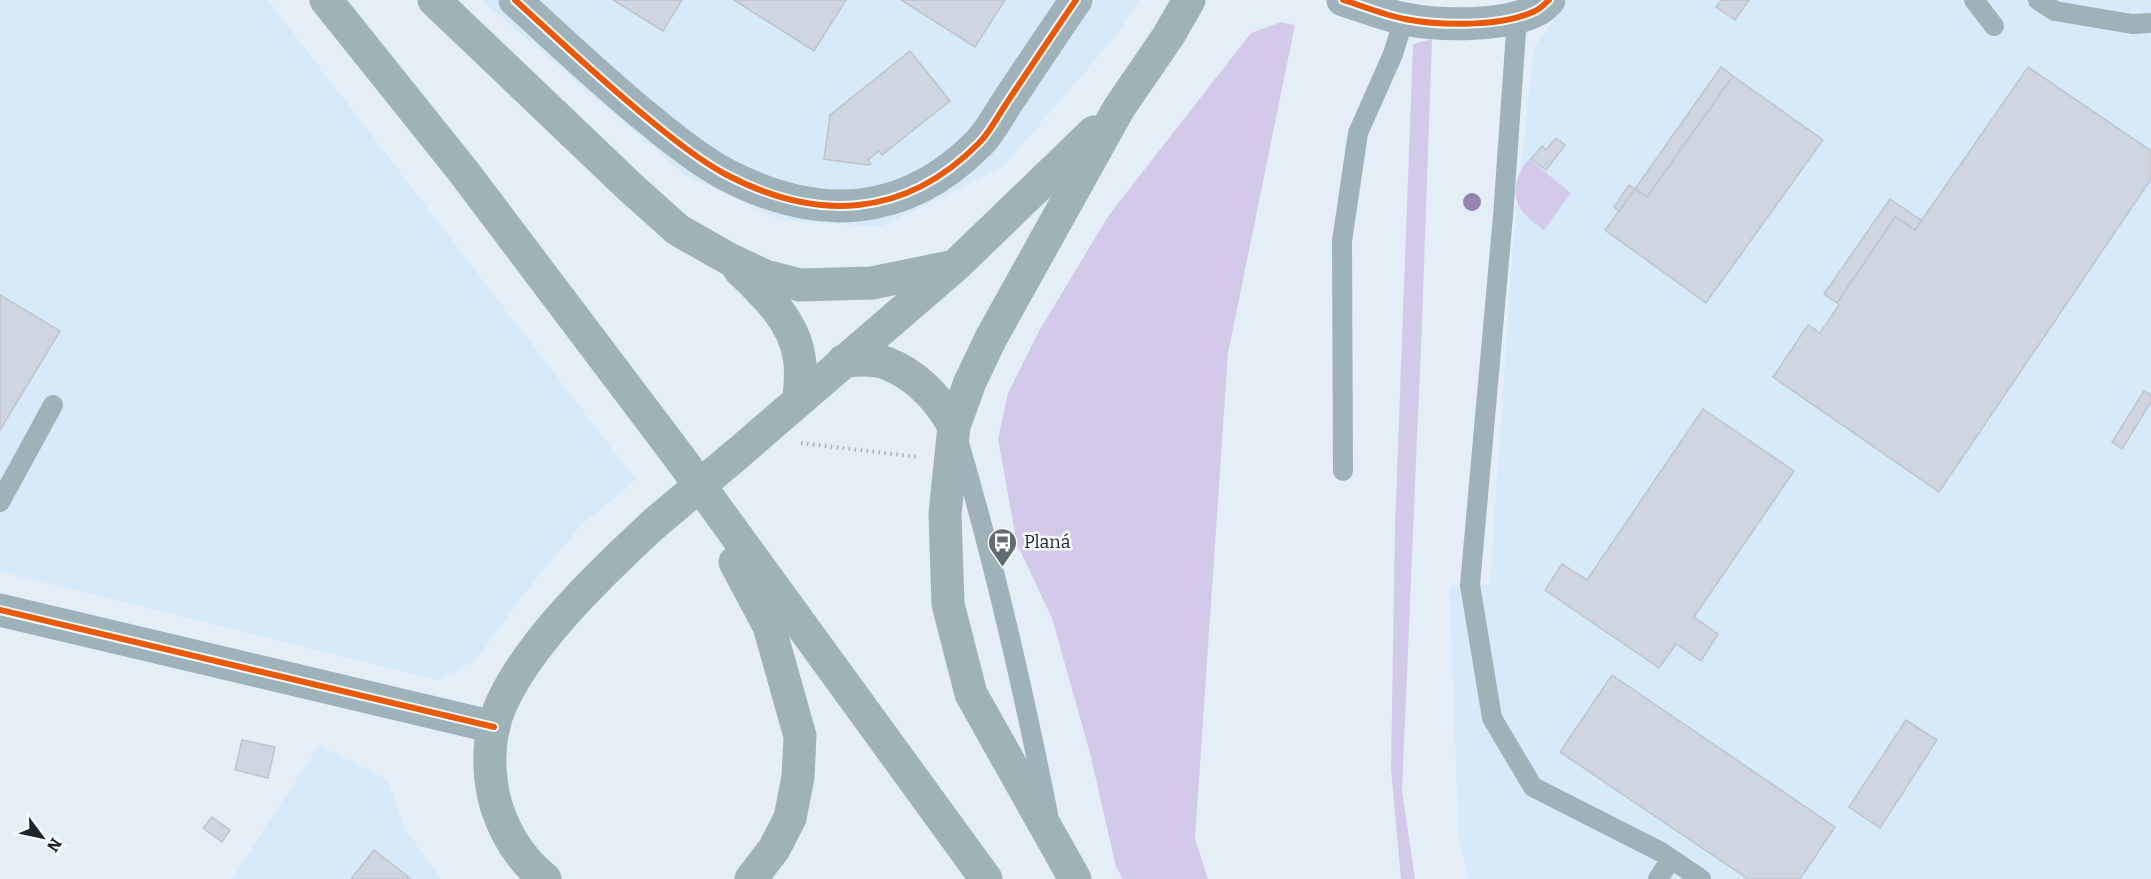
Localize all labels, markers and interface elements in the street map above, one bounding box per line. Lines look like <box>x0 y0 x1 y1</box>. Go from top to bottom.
bus stop icon: Planá <box>987 526 1019 568</box>
place label: Planá <box>1024 531 1071 553</box>
north arrow <box>12 807 72 867</box>
text: N <box>43 835 65 855</box>

